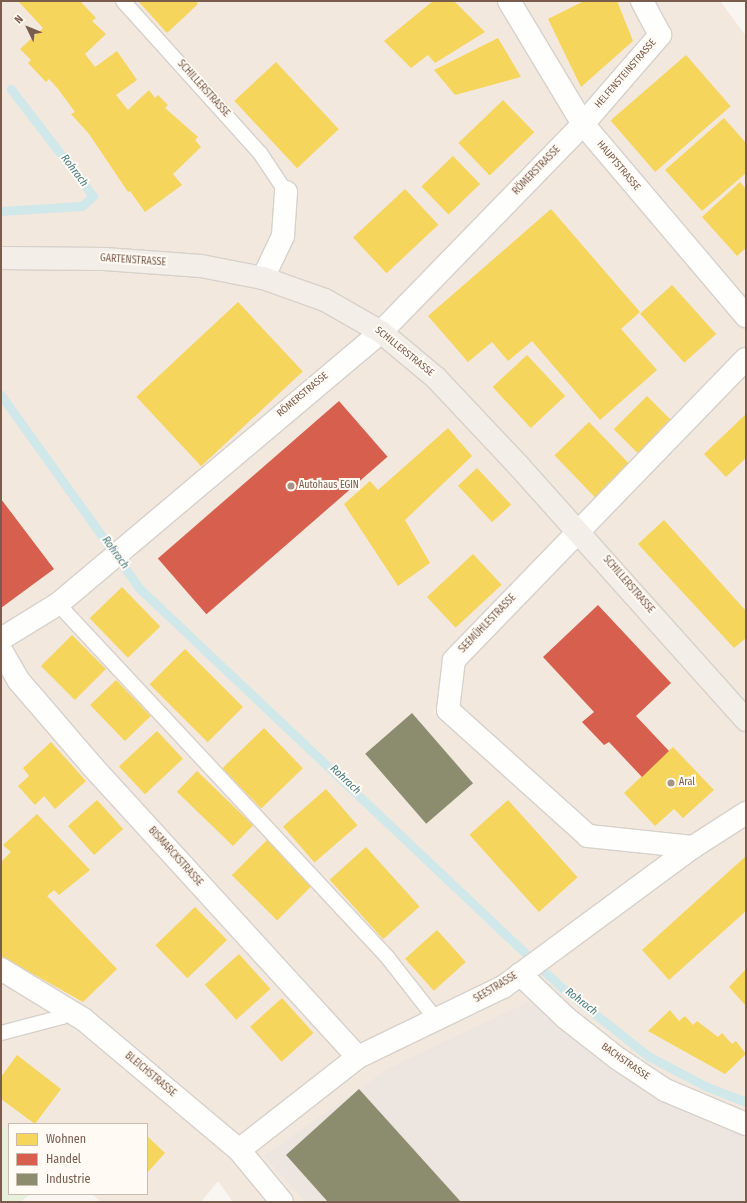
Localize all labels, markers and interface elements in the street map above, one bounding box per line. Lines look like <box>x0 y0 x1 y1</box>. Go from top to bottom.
north arrow <box>8 8 48 48</box>
text: N <box>12 13 26 26</box>
street label: HELFENSTEINSTRASSE <box>593 37 659 111</box>
street label: SCHILLERSTRASSE <box>174 58 232 120</box>
street label: HAUPTSTRASSE <box>594 139 642 193</box>
street label: RÖMERSTRASSE <box>511 144 563 198</box>
water label: Rohrach <box>58 152 90 190</box>
street label: GARTENSTRASSE <box>100 253 166 269</box>
street label: SCHILLERSTRASSE <box>372 325 436 379</box>
street label: RÖMERSTRASSE <box>275 370 331 420</box>
place label: Autohaus EGIN <box>299 480 359 492</box>
marker: Autohaus EGIN <box>286 481 296 491</box>
water label: Rohrach <box>99 534 131 572</box>
street label: SCHILLERSTRASSE <box>600 554 656 616</box>
street label: SEEMÜHLESTRASSE <box>457 592 519 656</box>
water label: Rohrach <box>327 763 363 797</box>
place label: Aral <box>679 777 695 789</box>
marker: Aral <box>666 778 676 788</box>
street label: BISMARCKSTRASSE <box>145 825 205 889</box>
street label: SEESTRASSE <box>472 970 520 1006</box>
water label: Rohrach <box>562 985 600 1019</box>
street label: BACHSTRASSE <box>599 1041 651 1083</box>
street label: BLEICHSTRASSE <box>122 1050 178 1100</box>
legend <box>8 1123 148 1195</box>
text: Wohnen <box>46 1132 86 1146</box>
text: Handel <box>46 1152 81 1166</box>
text: Industrie <box>46 1172 90 1186</box>

